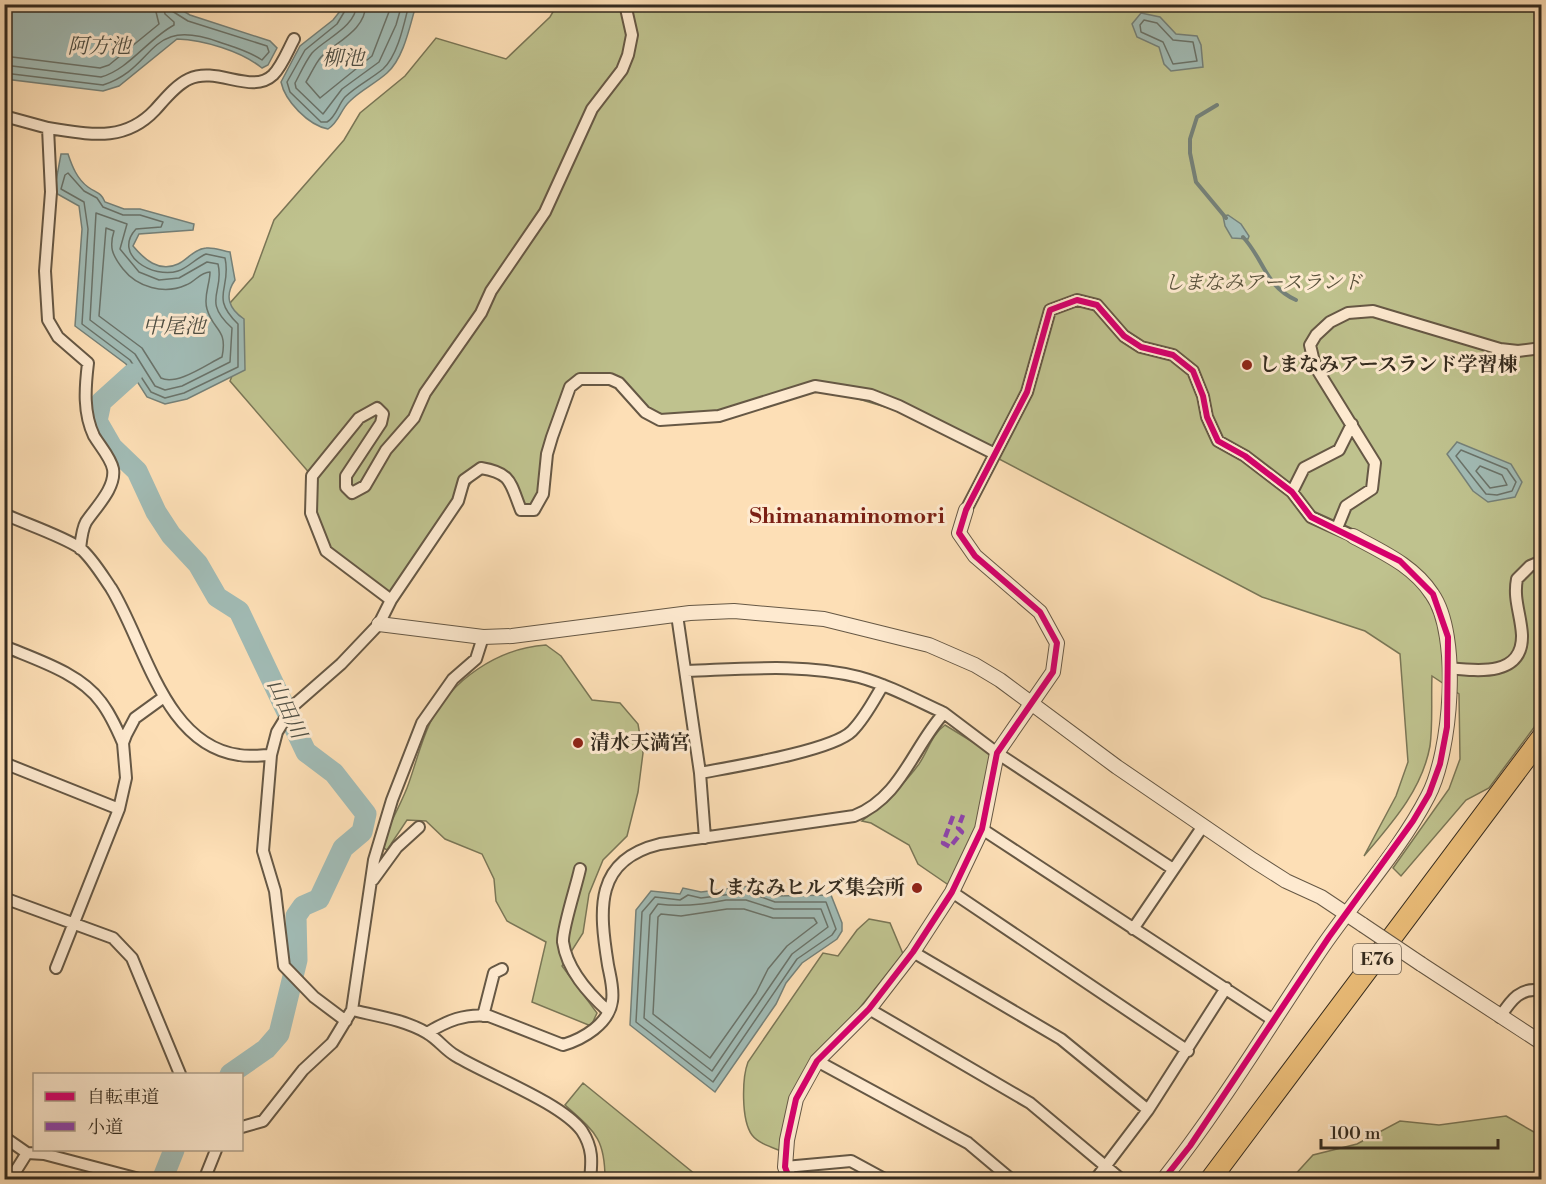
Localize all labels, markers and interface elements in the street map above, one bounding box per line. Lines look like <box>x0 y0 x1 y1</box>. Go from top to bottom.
water label: 阿方池 <box>68 34 132 60</box>
water label: 柳池 <box>322 46 366 72</box>
park label: しまなみアースランド <box>1164 271 1363 296</box>
water label: 中尾池 <box>143 314 207 340</box>
place label: しまなみアースランド学習棟 <box>1259 353 1517 378</box>
marker: しまなみアースランド学習棟 <box>1240 358 1254 372</box>
district label: Shimanaminomori <box>749 503 945 530</box>
water label: 山田川 <box>261 675 312 745</box>
place label: 清水天満宮 <box>590 731 690 756</box>
marker: 清水天満宮 <box>571 736 585 750</box>
place label: しまなみヒルズ集会所 <box>706 876 905 901</box>
marker: しまなみヒルズ集会所 <box>910 881 924 895</box>
road number: E76 <box>1353 944 1401 974</box>
legend <box>33 1073 243 1151</box>
text: 自転車道 <box>87 1086 159 1109</box>
scale bar <box>1321 1112 1498 1150</box>
text: 小道 <box>87 1116 123 1139</box>
text: 100 m <box>1330 1122 1381 1145</box>

